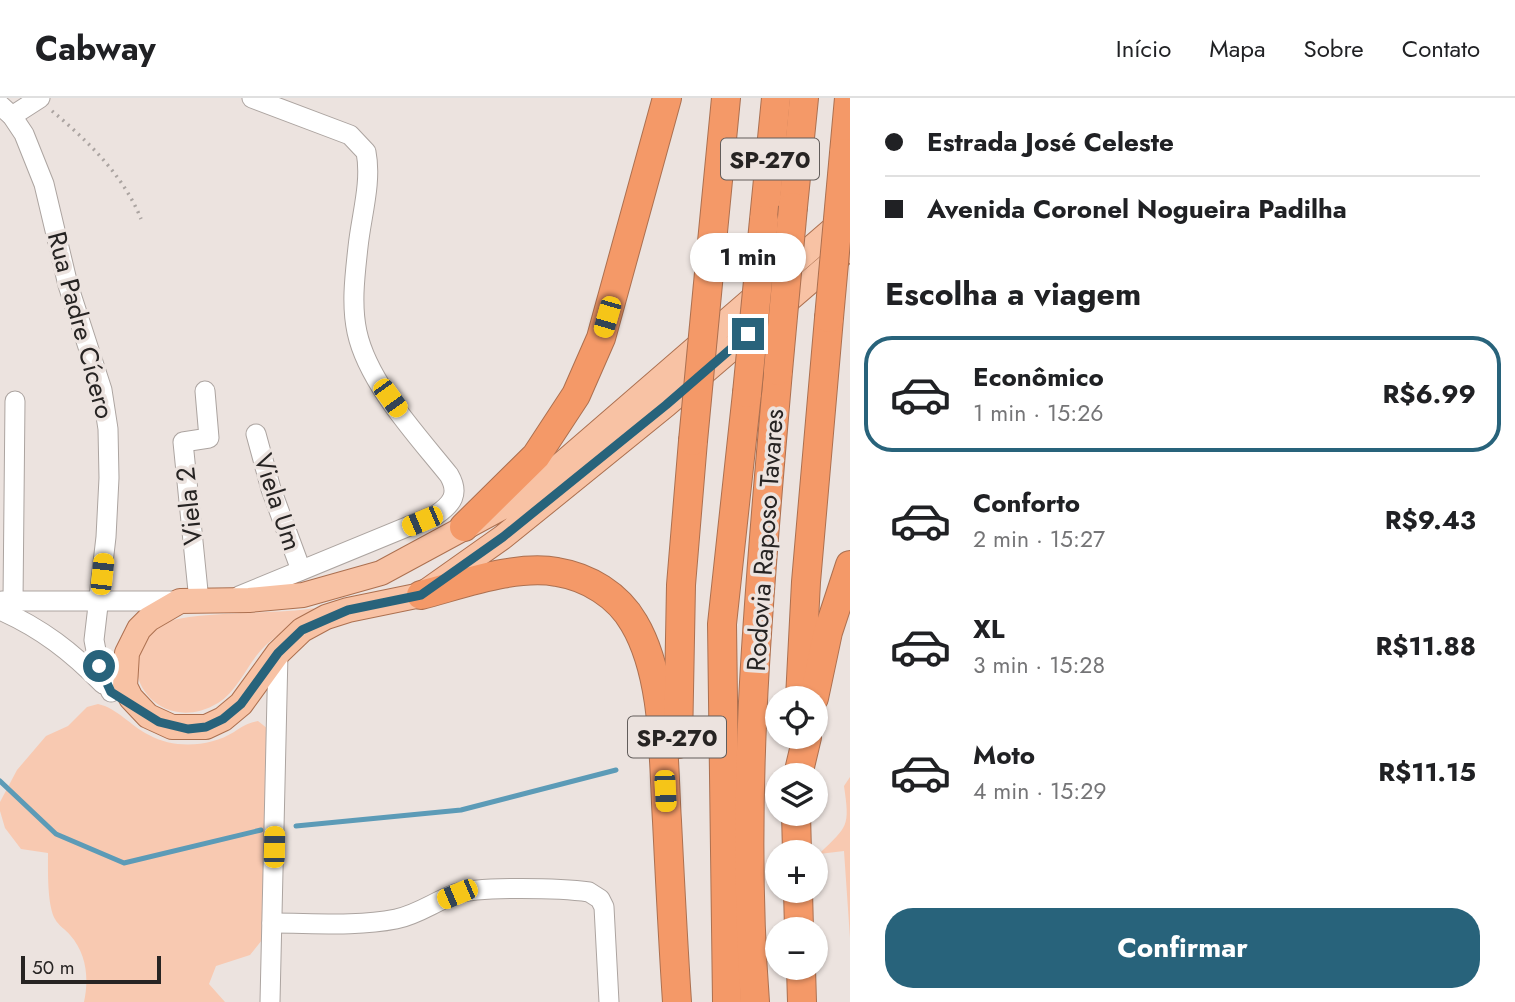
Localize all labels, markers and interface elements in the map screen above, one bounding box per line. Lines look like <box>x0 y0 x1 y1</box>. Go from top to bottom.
text: Cabway <box>35 25 156 72</box>
text: Início <box>1116 31 1171 66</box>
text: Mapa <box>1209 31 1266 66</box>
text: Sobre <box>1304 31 1364 66</box>
text: Contato <box>1402 31 1480 66</box>
text: Estrada José Celeste <box>927 123 1174 161</box>
road number: SP-270 <box>721 138 819 180</box>
text: Avenida Coronel Nogueira Padilha <box>927 190 1347 228</box>
street label: Rua Padre Cícero <box>38 227 124 423</box>
callout: 1 min <box>690 232 806 282</box>
text: 1 min <box>719 240 777 274</box>
text: Escolha a viagem <box>885 271 1141 317</box>
car <box>592 294 623 340</box>
route end <box>732 318 764 350</box>
text: Econômico <box>973 358 1104 396</box>
icon: car <box>889 363 952 426</box>
car <box>370 375 411 421</box>
text: R$6.99 <box>1382 375 1476 413</box>
text: 1 min · 15:26 <box>973 396 1104 430</box>
street label: Rodovia Raposo Tavares <box>737 408 793 672</box>
street label: Viela Um <box>244 449 312 555</box>
street label: Viela 2 <box>166 465 212 547</box>
text: Conforto <box>973 484 1080 522</box>
icon: car <box>889 489 952 552</box>
text: R$9.43 <box>1385 501 1476 539</box>
car <box>399 503 446 539</box>
text: 2 min · 15:27 <box>973 522 1105 556</box>
car <box>90 552 115 596</box>
text: XL <box>973 610 1005 648</box>
icon: car <box>889 615 952 678</box>
text: R$11.88 <box>1376 627 1476 665</box>
text: 3 min · 15:28 <box>973 648 1105 682</box>
route start <box>83 650 115 682</box>
map controls <box>765 686 828 980</box>
button: locate <box>765 686 828 749</box>
road number: SP-270 <box>628 716 726 758</box>
text: Moto <box>973 736 1035 774</box>
icon: car <box>889 741 952 804</box>
text: R$11.15 <box>1378 753 1476 791</box>
button: layers <box>765 763 828 826</box>
car <box>654 769 677 813</box>
text: 4 min · 15:29 <box>973 774 1107 808</box>
car <box>264 826 285 868</box>
button: + <box>765 840 828 903</box>
car <box>434 876 481 912</box>
button: Confirmar <box>885 908 1480 988</box>
button: − <box>765 917 828 980</box>
scale bar <box>21 953 161 985</box>
text: 50 m <box>32 954 75 981</box>

